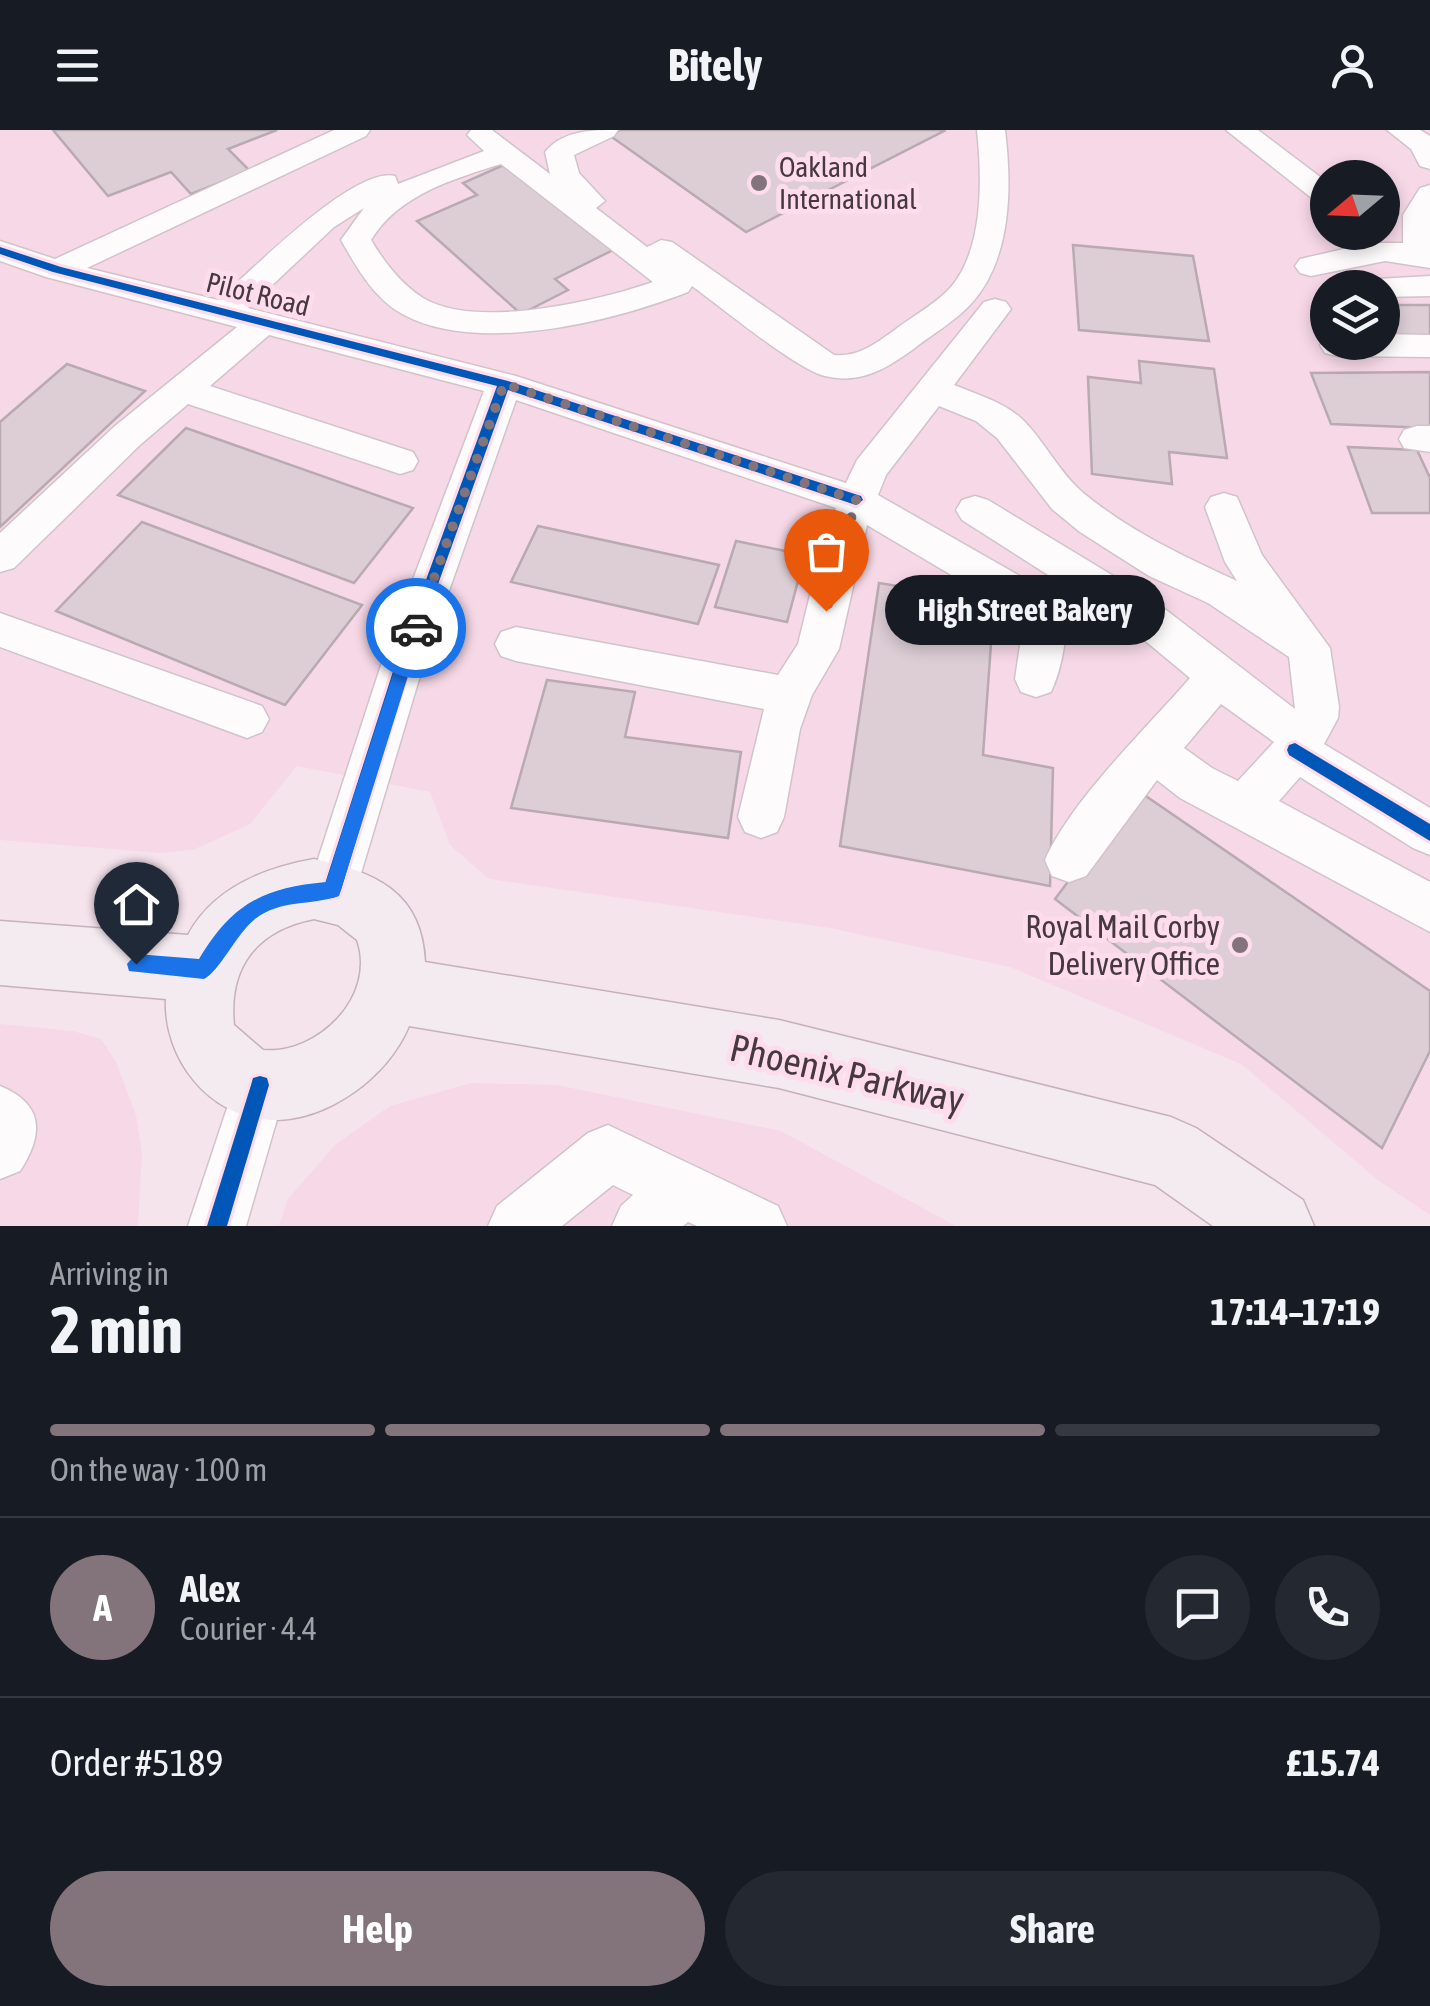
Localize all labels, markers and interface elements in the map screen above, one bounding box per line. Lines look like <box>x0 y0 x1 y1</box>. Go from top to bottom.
icon: menu <box>50 38 105 93</box>
icon: person <box>1325 38 1380 93</box>
text: Bitely <box>668 39 762 91</box>
place label: Oakland International <box>779 151 917 215</box>
north arrow <box>1310 160 1400 250</box>
map controls <box>1310 160 1400 360</box>
marker: Oakland International <box>748 172 770 194</box>
street label: Pilot Road <box>203 266 313 322</box>
button: layers <box>1310 270 1400 360</box>
pin <box>784 509 869 612</box>
icon: bag <box>799 524 854 579</box>
callout: High Street Bakery <box>886 576 1166 646</box>
courier <box>366 578 466 678</box>
text: High Street Bakery <box>918 591 1132 628</box>
icon: car <box>389 601 444 656</box>
pin <box>94 862 179 965</box>
icon: home <box>109 877 164 932</box>
place label: Royal Mail Corby Delivery Office <box>1025 908 1220 982</box>
marker: Royal Mail Corby Delivery Office <box>1229 934 1251 956</box>
street label: Phoenix Parkway <box>726 1026 968 1121</box>
text: Arriving in <box>50 1255 169 1292</box>
text: 17:14–17:19 <box>1210 1290 1380 1333</box>
text: 2 min <box>50 1292 183 1367</box>
text: On the way · 100 m <box>50 1451 267 1488</box>
button: chat <box>1145 1555 1250 1660</box>
button: phone <box>1275 1555 1380 1660</box>
text: Alex <box>180 1567 241 1610</box>
text: A <box>93 1586 112 1629</box>
text: Courier · 4.4 <box>180 1610 317 1647</box>
text: Order #5189 <box>50 1741 223 1784</box>
text: £15.74 <box>1286 1741 1380 1784</box>
button: Help <box>50 1871 705 1986</box>
button: Share <box>725 1871 1380 1986</box>

